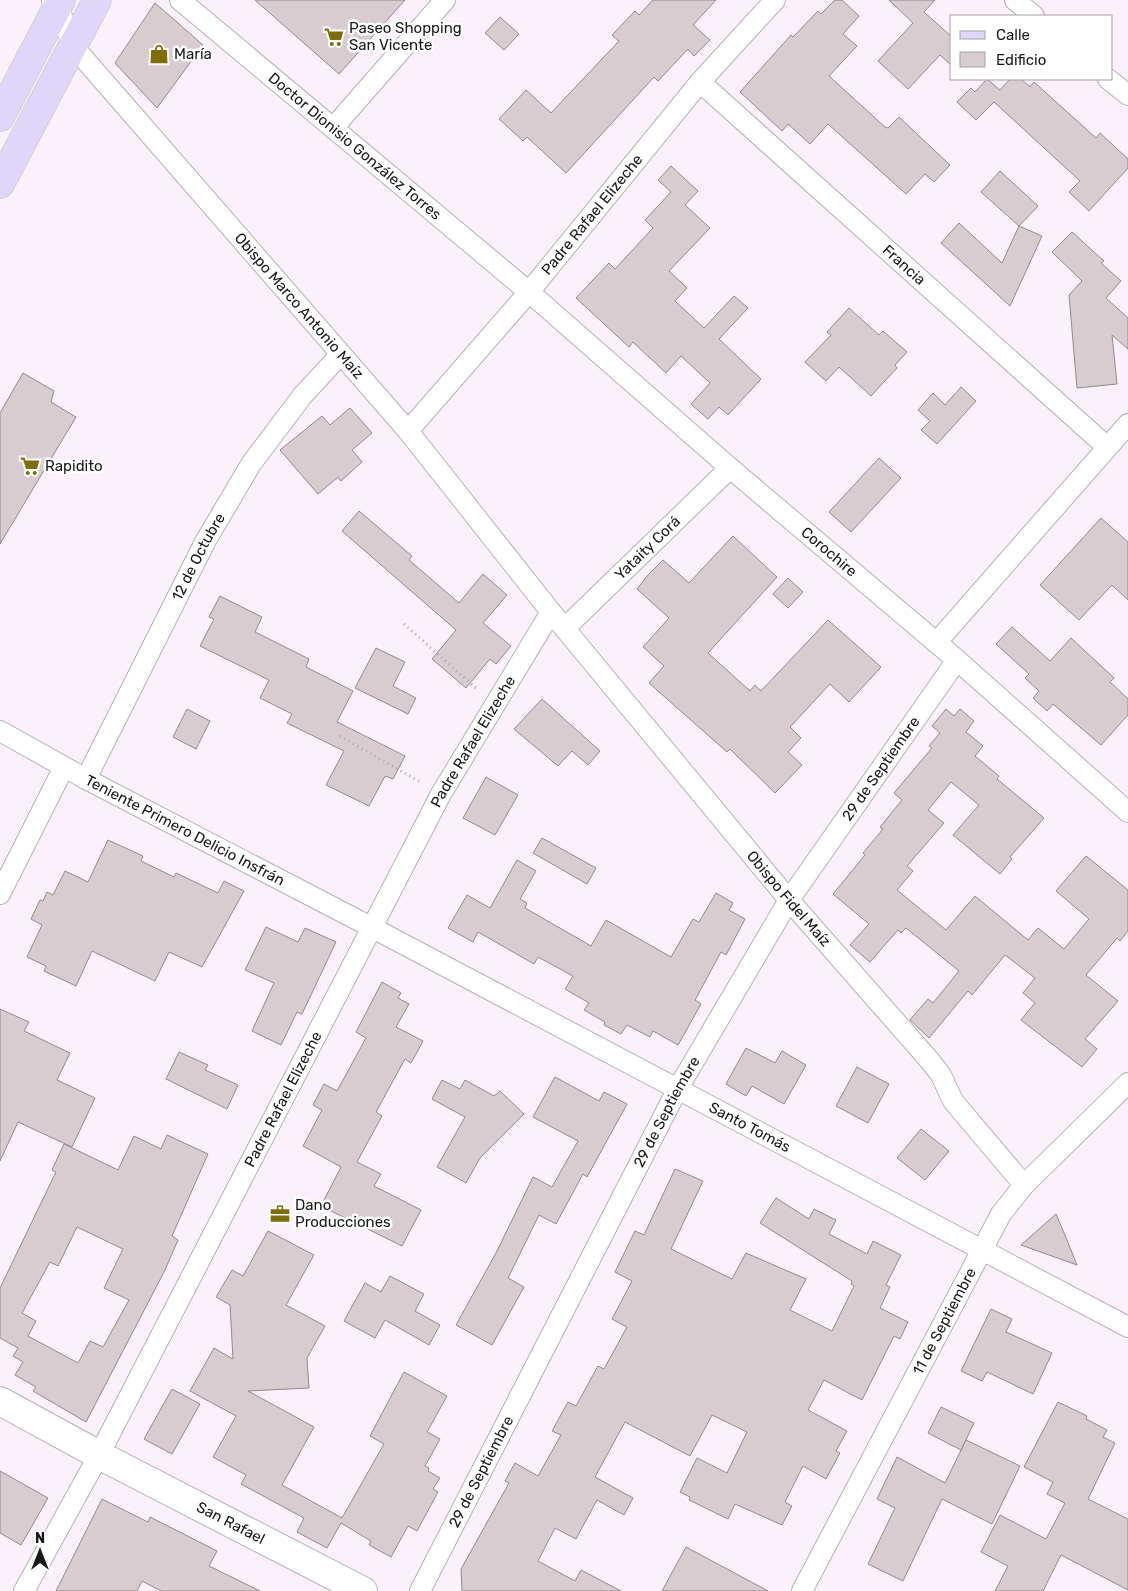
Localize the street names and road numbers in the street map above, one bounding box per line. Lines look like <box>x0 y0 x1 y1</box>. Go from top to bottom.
street label: Doctor Dionisio González Torres <box>265 69 445 224</box>
street label: Padre Rafael Elizeche <box>538 151 646 279</box>
street label: Obispo Marco Antonio Maíz <box>231 229 368 383</box>
street label: Francia <box>879 241 929 289</box>
street label: 12 de Octubre <box>168 510 229 604</box>
street label: Yataity Corá <box>611 512 684 584</box>
street label: Corochire <box>797 523 861 581</box>
street label: Padre Rafael Elizeche <box>427 672 519 810</box>
street label: 29 de Septiembre <box>838 713 924 824</box>
street label: Teniente Primero Delicio Insfrán <box>82 771 288 890</box>
street label: Obispo Fidel Maíz <box>743 847 835 951</box>
street label: Padre Rafael Elizeche <box>241 1028 326 1170</box>
street label: 29 de Septiembre <box>630 1053 704 1170</box>
street label: Santo Tomás <box>706 1098 794 1156</box>
street label: 11 de Septiembre <box>909 1265 980 1378</box>
street label: 29 de Septiembre <box>445 1413 517 1531</box>
street label: San Rafael <box>194 1498 268 1548</box>

